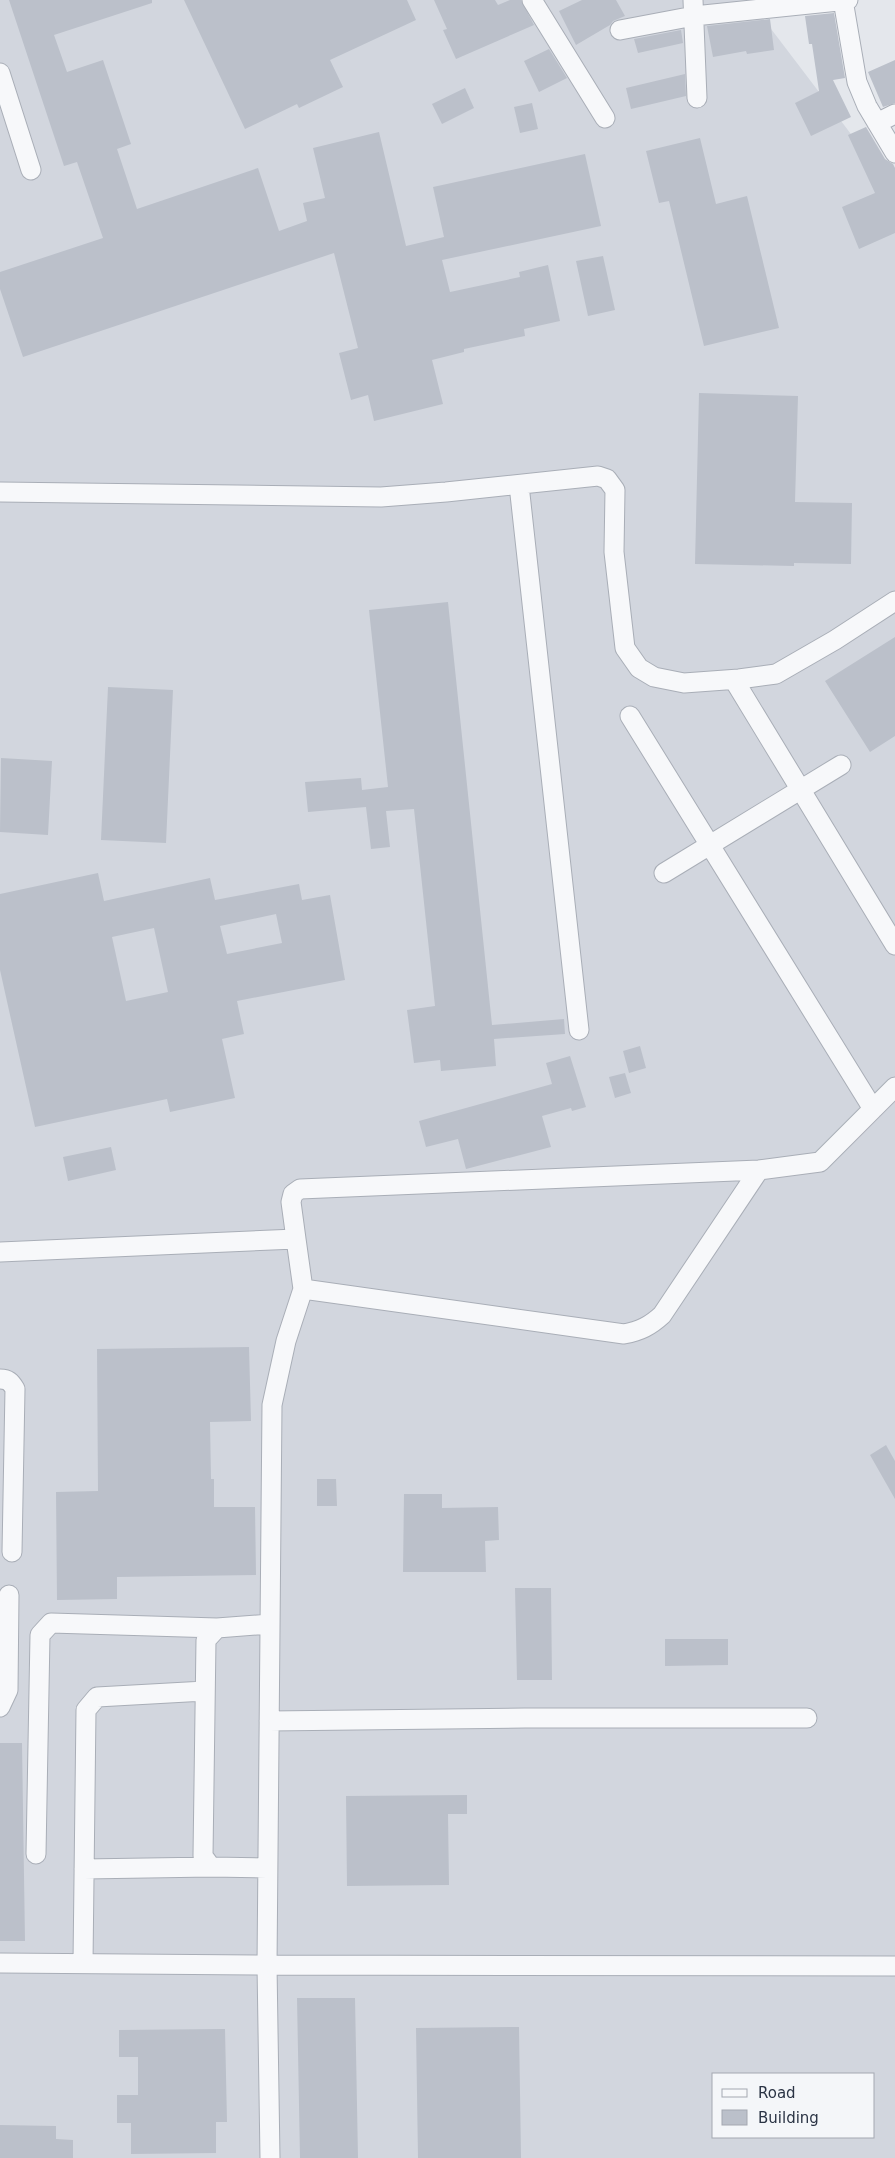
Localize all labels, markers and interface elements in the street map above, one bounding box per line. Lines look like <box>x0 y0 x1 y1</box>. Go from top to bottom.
legend <box>712 2073 875 2138</box>
text: Road <box>758 2084 796 2102</box>
text: Building <box>758 2109 819 2127</box>

